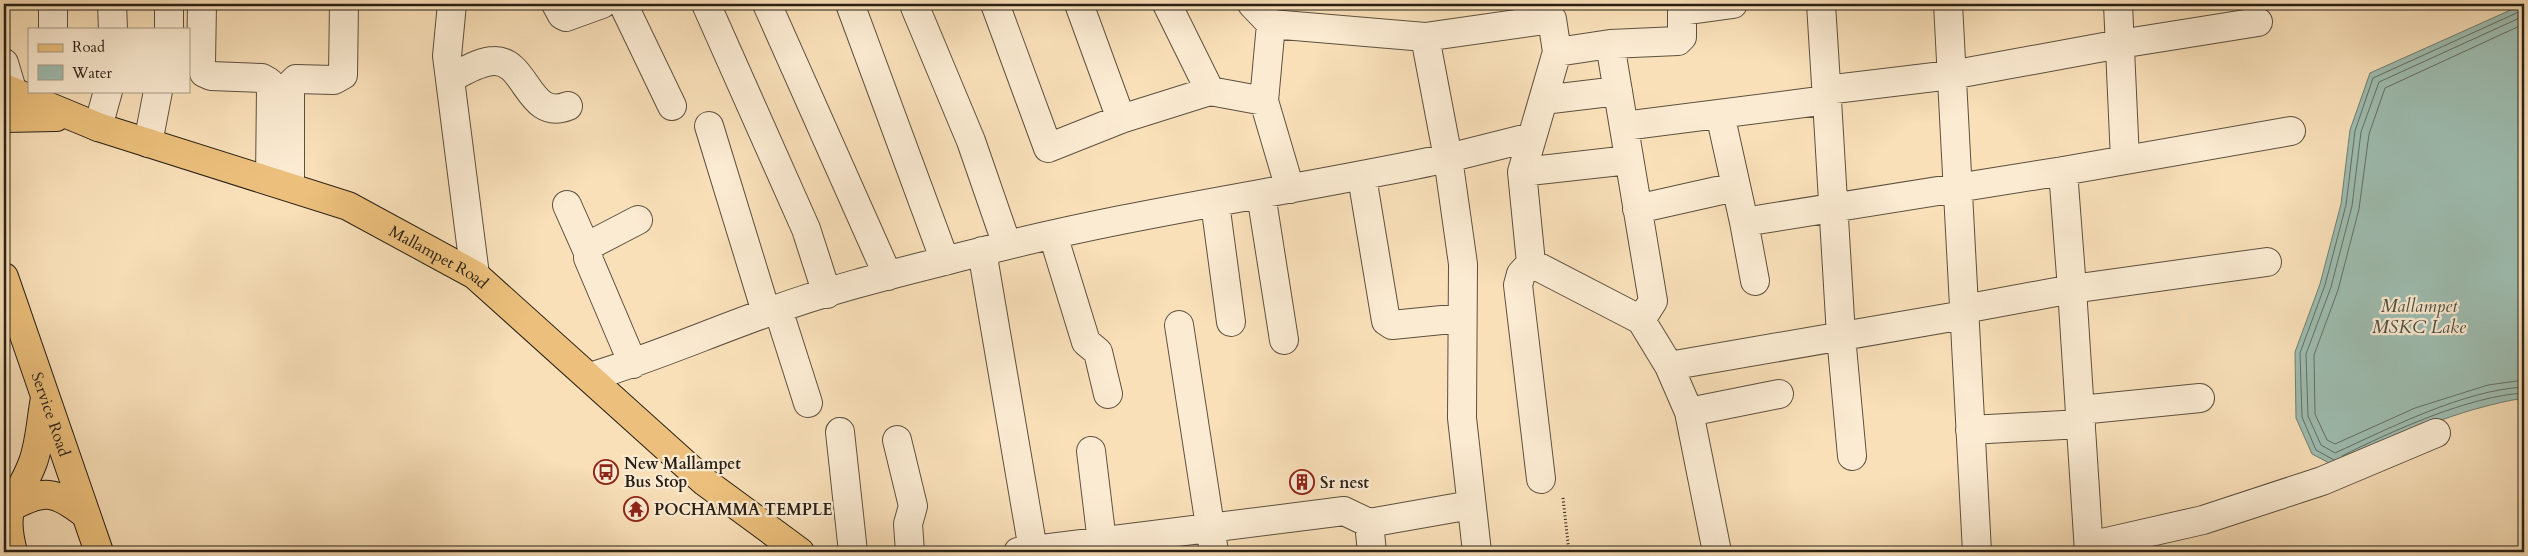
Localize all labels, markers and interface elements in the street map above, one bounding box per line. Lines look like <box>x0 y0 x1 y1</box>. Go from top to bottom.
legend <box>28 28 190 92</box>
text: Road <box>72 37 105 57</box>
text: Water <box>71 63 113 83</box>
street label: Mallampet Road <box>385 220 493 294</box>
water label: Mallampet MSKC Lake <box>2372 294 2467 340</box>
street label: Service Road <box>26 369 75 460</box>
place label: New Mallampet Bus Stop <box>624 453 741 493</box>
bus stop icon: New Mallampet Bus Stop <box>593 459 619 485</box>
building icon: Sr nest <box>1289 469 1315 495</box>
place label: Sr nest <box>1320 472 1369 494</box>
temple icon: POCHAMMA TEMPLE <box>623 496 649 522</box>
place label: POCHAMMA TEMPLE <box>654 499 832 521</box>

